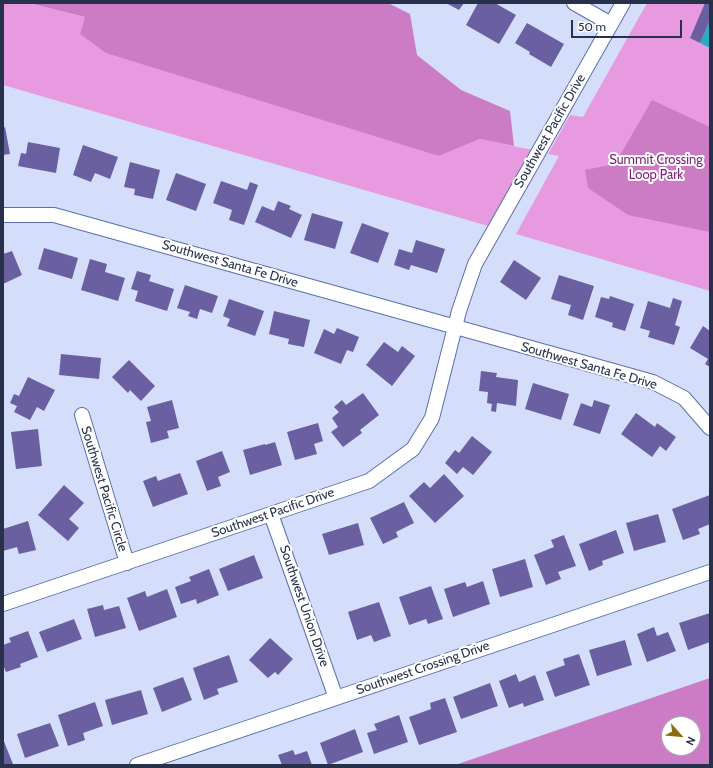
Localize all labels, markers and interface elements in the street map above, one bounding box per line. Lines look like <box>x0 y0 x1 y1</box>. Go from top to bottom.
scale bar <box>573 12 684 38</box>
text: 50 m <box>578 19 606 34</box>
street label: Southwest Pacific Drive <box>511 71 589 191</box>
park label: Summit Crossing Loop Park <box>609 152 703 183</box>
street label: Southwest Santa Fe Drive <box>160 237 300 291</box>
street label: Southwest Santa Fe Drive <box>519 339 659 393</box>
street label: Southwest Pacific Circle <box>77 424 131 554</box>
street label: Southwest Pacific Drive <box>210 485 336 541</box>
street label: Southwest Union Drive <box>276 543 332 669</box>
street label: Southwest Crossing Drive <box>354 638 492 698</box>
north arrow <box>661 716 701 756</box>
text: N <box>683 734 699 748</box>

